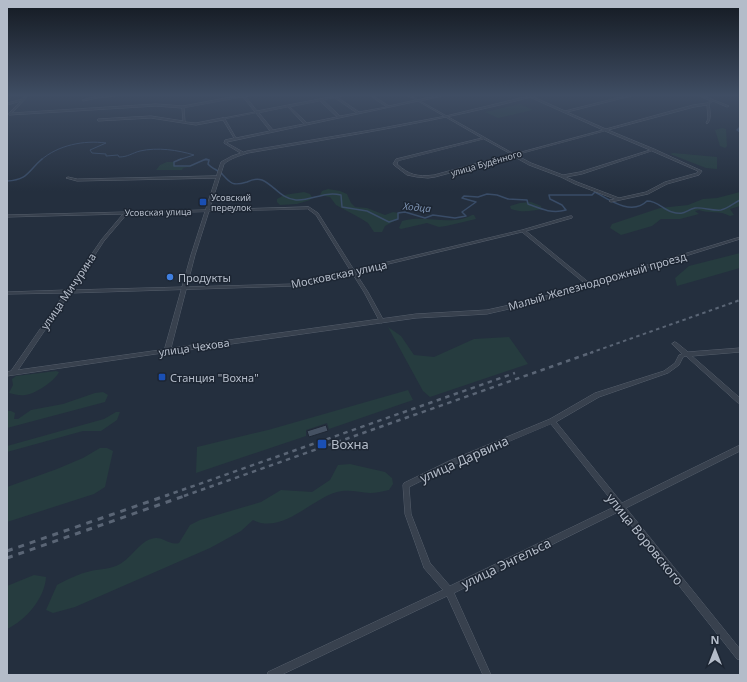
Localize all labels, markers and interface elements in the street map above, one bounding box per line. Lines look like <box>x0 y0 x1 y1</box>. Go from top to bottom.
street label: улица Будённого <box>449 147 523 179</box>
place label: Усовский переулок <box>211 191 251 214</box>
marker: Усовский переулок <box>198 197 208 207</box>
water label: Ходца <box>401 198 432 215</box>
street label: Усовская улица <box>124 205 192 219</box>
street label: Малый Железнодорожный проезд <box>506 248 688 314</box>
street label: улица Мичурина <box>37 250 99 332</box>
street label: Московская улица <box>290 256 388 292</box>
place label: Продукты <box>178 270 231 285</box>
marker: Продукты <box>165 272 175 282</box>
street label: улица Чехова <box>158 335 230 359</box>
place label: Станция "Вохна" <box>170 370 259 385</box>
marker: Станция "Вохна" <box>157 372 167 382</box>
street label: улица Дарвина <box>417 431 511 487</box>
place label: Вохна <box>331 435 369 453</box>
marker: Вохна <box>316 438 328 450</box>
street label: улица Воровского <box>602 489 688 589</box>
street label: улица Энгельса <box>458 533 554 593</box>
north arrow <box>695 630 735 670</box>
text: N <box>711 632 719 647</box>

